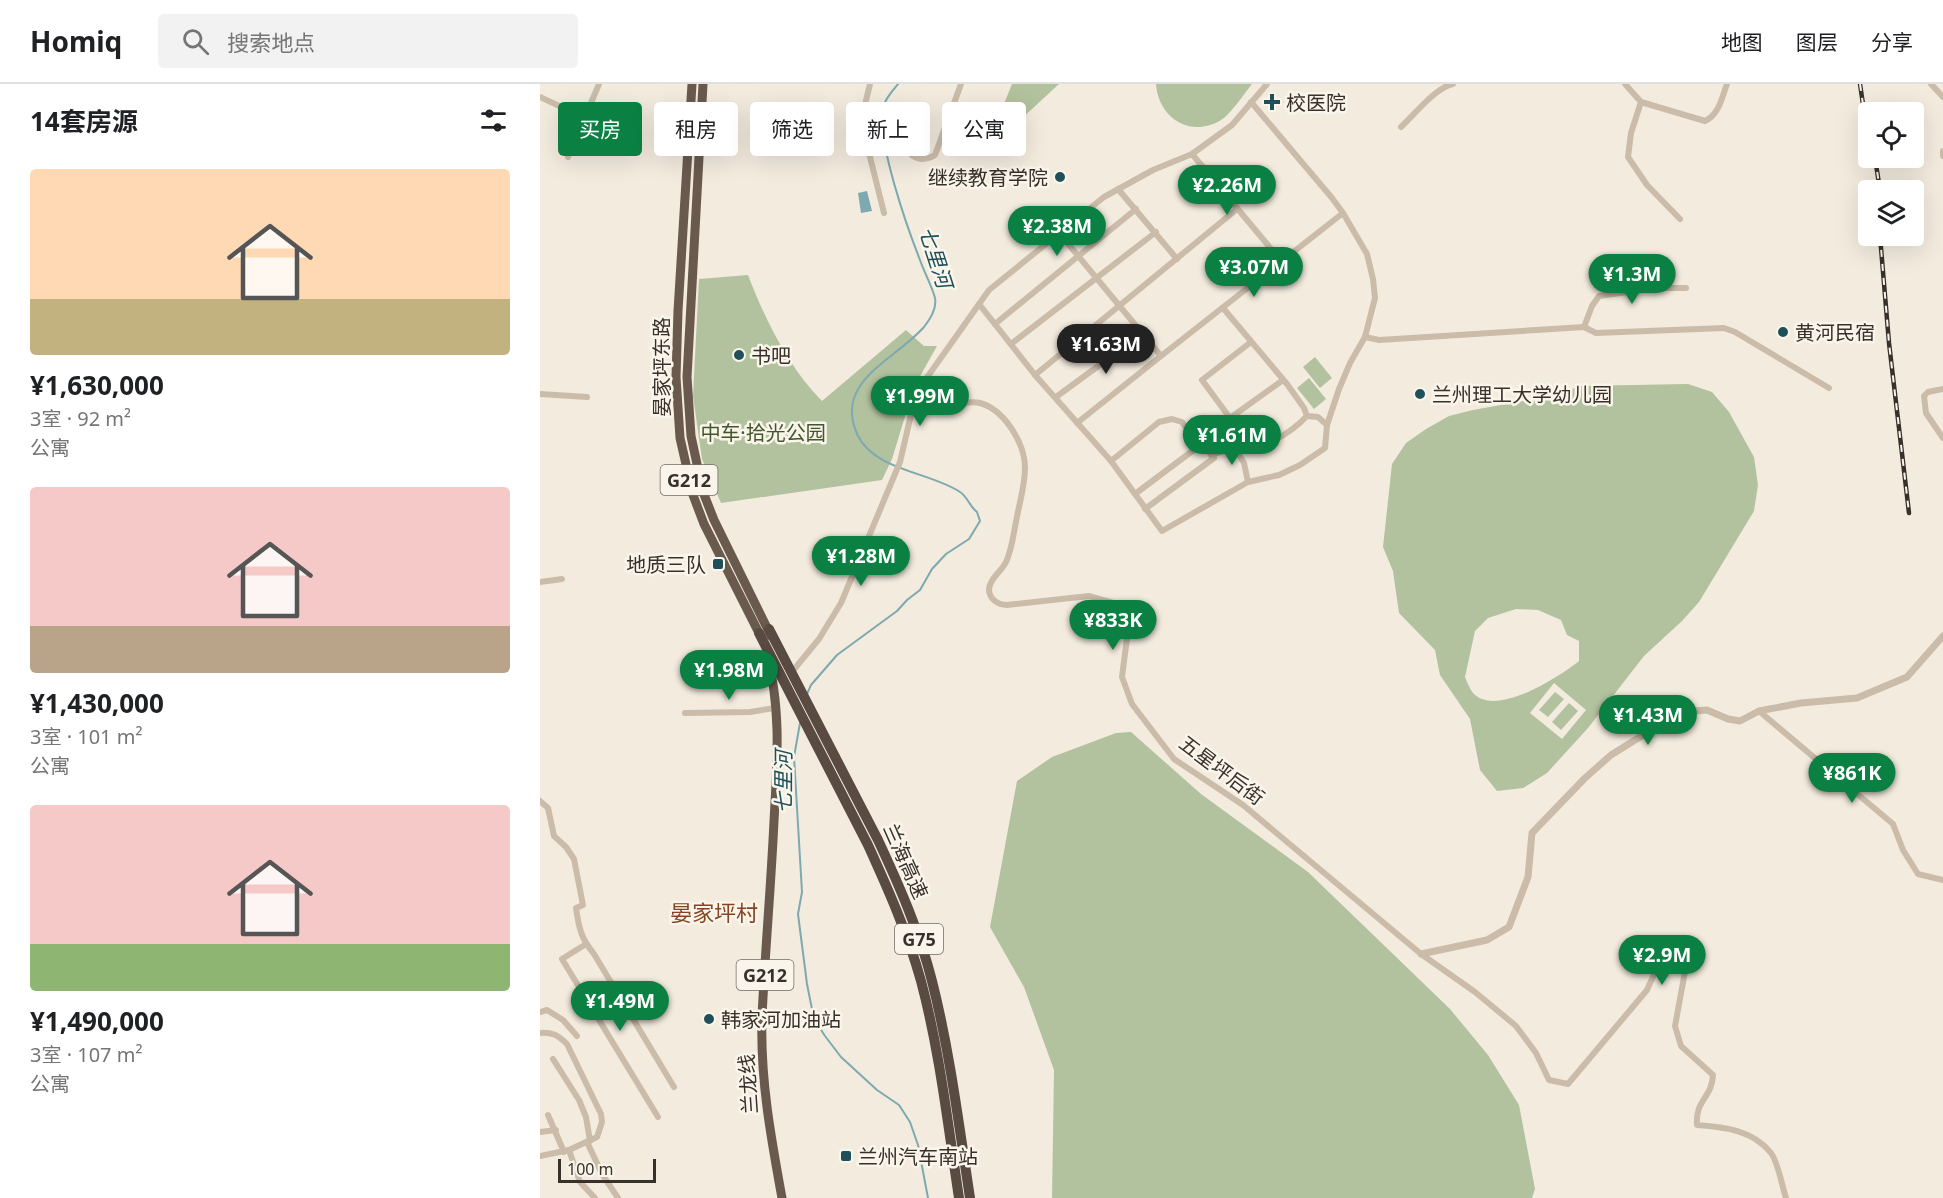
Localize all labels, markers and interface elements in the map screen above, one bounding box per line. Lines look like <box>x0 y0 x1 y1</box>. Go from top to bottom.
search box <box>158 14 578 68</box>
text: Homiq <box>30 22 122 60</box>
icon: search <box>179 25 212 58</box>
text: 搜索地点 <box>227 27 315 57</box>
text: 地图 <box>1721 28 1763 56</box>
text: 图层 <box>1796 28 1838 56</box>
text: 分享 <box>1871 28 1913 56</box>
place label: 校医院 <box>1286 89 1346 116</box>
marker: 校医院 <box>1263 93 1281 111</box>
chip: 买房 <box>558 102 642 156</box>
chip: 租房 <box>654 102 738 156</box>
chip: 筛选 <box>750 102 834 156</box>
chip: 新上 <box>846 102 930 156</box>
chip: 公寓 <box>942 102 1026 156</box>
map controls <box>1858 102 1924 246</box>
button: locate <box>1858 102 1924 168</box>
text: 14套房源 <box>30 103 138 139</box>
icon: filters <box>477 104 510 137</box>
place label: 继续教育学院 <box>928 164 1048 191</box>
pin: ¥2.26M <box>1178 165 1276 216</box>
marker: 继续教育学院 <box>1053 170 1067 184</box>
text: ¥2.26M <box>1192 171 1262 198</box>
button: layers <box>1858 180 1924 246</box>
pin: ¥2.38M <box>1008 206 1106 257</box>
icon: home <box>216 208 324 316</box>
text: ¥2.38M <box>1022 212 1092 239</box>
water label: 七里河 <box>913 223 960 295</box>
pin: ¥3.07M <box>1205 247 1303 298</box>
text: ¥3.07M <box>1219 253 1289 280</box>
pin: ¥1.3M <box>1590 254 1674 305</box>
text: ¥1.3M <box>1603 260 1661 287</box>
street label: 晏家坪东路 <box>648 317 675 417</box>
place label: 黄河民宿 <box>1795 319 1875 346</box>
pin: ¥1.63M <box>1057 324 1155 375</box>
marker: 黄河民宿 <box>1776 325 1790 339</box>
text: ¥1.63M <box>1071 330 1141 357</box>
place label: 书吧 <box>751 342 791 369</box>
marker: 书吧 <box>732 348 746 362</box>
text: ¥1,630,000 <box>30 367 164 403</box>
pin: ¥1.99M <box>871 376 969 427</box>
place label: 兰州理工大学幼儿园 <box>1432 381 1612 408</box>
text: ¥1.99M <box>885 382 955 409</box>
marker: 兰州理工大学幼儿园 <box>1413 387 1427 401</box>
text: 3室 · 92 m² <box>30 405 131 432</box>
pin: ¥1.61M <box>1183 415 1281 466</box>
park label: 中车·拾光公园 <box>700 419 826 446</box>
text: ¥1.61M <box>1197 421 1267 448</box>
text: 公寓 <box>30 434 70 461</box>
road number: G212 <box>660 465 718 495</box>
icon: home <box>216 526 324 634</box>
pin: ¥1.28M <box>812 536 910 587</box>
text: ¥1.28M <box>826 542 896 569</box>
place label: 地质三队 <box>626 551 706 578</box>
marker: 地质三队 <box>711 557 725 571</box>
pin: ¥833K <box>1071 600 1155 651</box>
text: ¥833K <box>1083 606 1143 633</box>
pin: ¥1.98M <box>680 650 778 701</box>
text: ¥1.98M <box>694 656 764 683</box>
text: ¥1,430,000 <box>30 685 164 721</box>
pin: ¥1.43M <box>1599 695 1697 746</box>
text: ¥1.43M <box>1613 701 1683 728</box>
text: 3室 · 101 m² <box>30 723 142 750</box>
street label: 五星坪后街 <box>1174 729 1270 811</box>
water label: 七里河 <box>769 747 797 814</box>
text: 公寓 <box>30 752 70 779</box>
pin: ¥861K <box>1810 753 1894 804</box>
text: ¥861K <box>1822 759 1882 786</box>
street label: 兰海高速 <box>877 819 935 903</box>
icon: home <box>216 844 324 952</box>
district label: 晏家坪村 <box>670 897 758 927</box>
road number: G75 <box>895 924 943 954</box>
pin: ¥2.9M <box>1620 935 1704 986</box>
text: ¥2.9M <box>1633 941 1691 968</box>
road number: G212 <box>736 960 794 990</box>
pin: ¥1.49M <box>571 981 669 1032</box>
text: ¥1.49M <box>585 987 655 1014</box>
text: ¥1,490,000 <box>30 1003 164 1039</box>
place label: 韩家河加油站 <box>721 1006 841 1033</box>
marker: 韩家河加油站 <box>702 1012 716 1026</box>
text: 3室 · 107 m² <box>30 1041 142 1068</box>
street label: 兰龙线 <box>732 1053 764 1115</box>
text: 公寓 <box>30 1070 70 1097</box>
place label: 兰州汽车南站 <box>858 1143 978 1170</box>
marker: 兰州汽车南站 <box>839 1149 853 1163</box>
scale bar <box>558 1156 656 1184</box>
text: 100 m <box>567 1158 614 1180</box>

